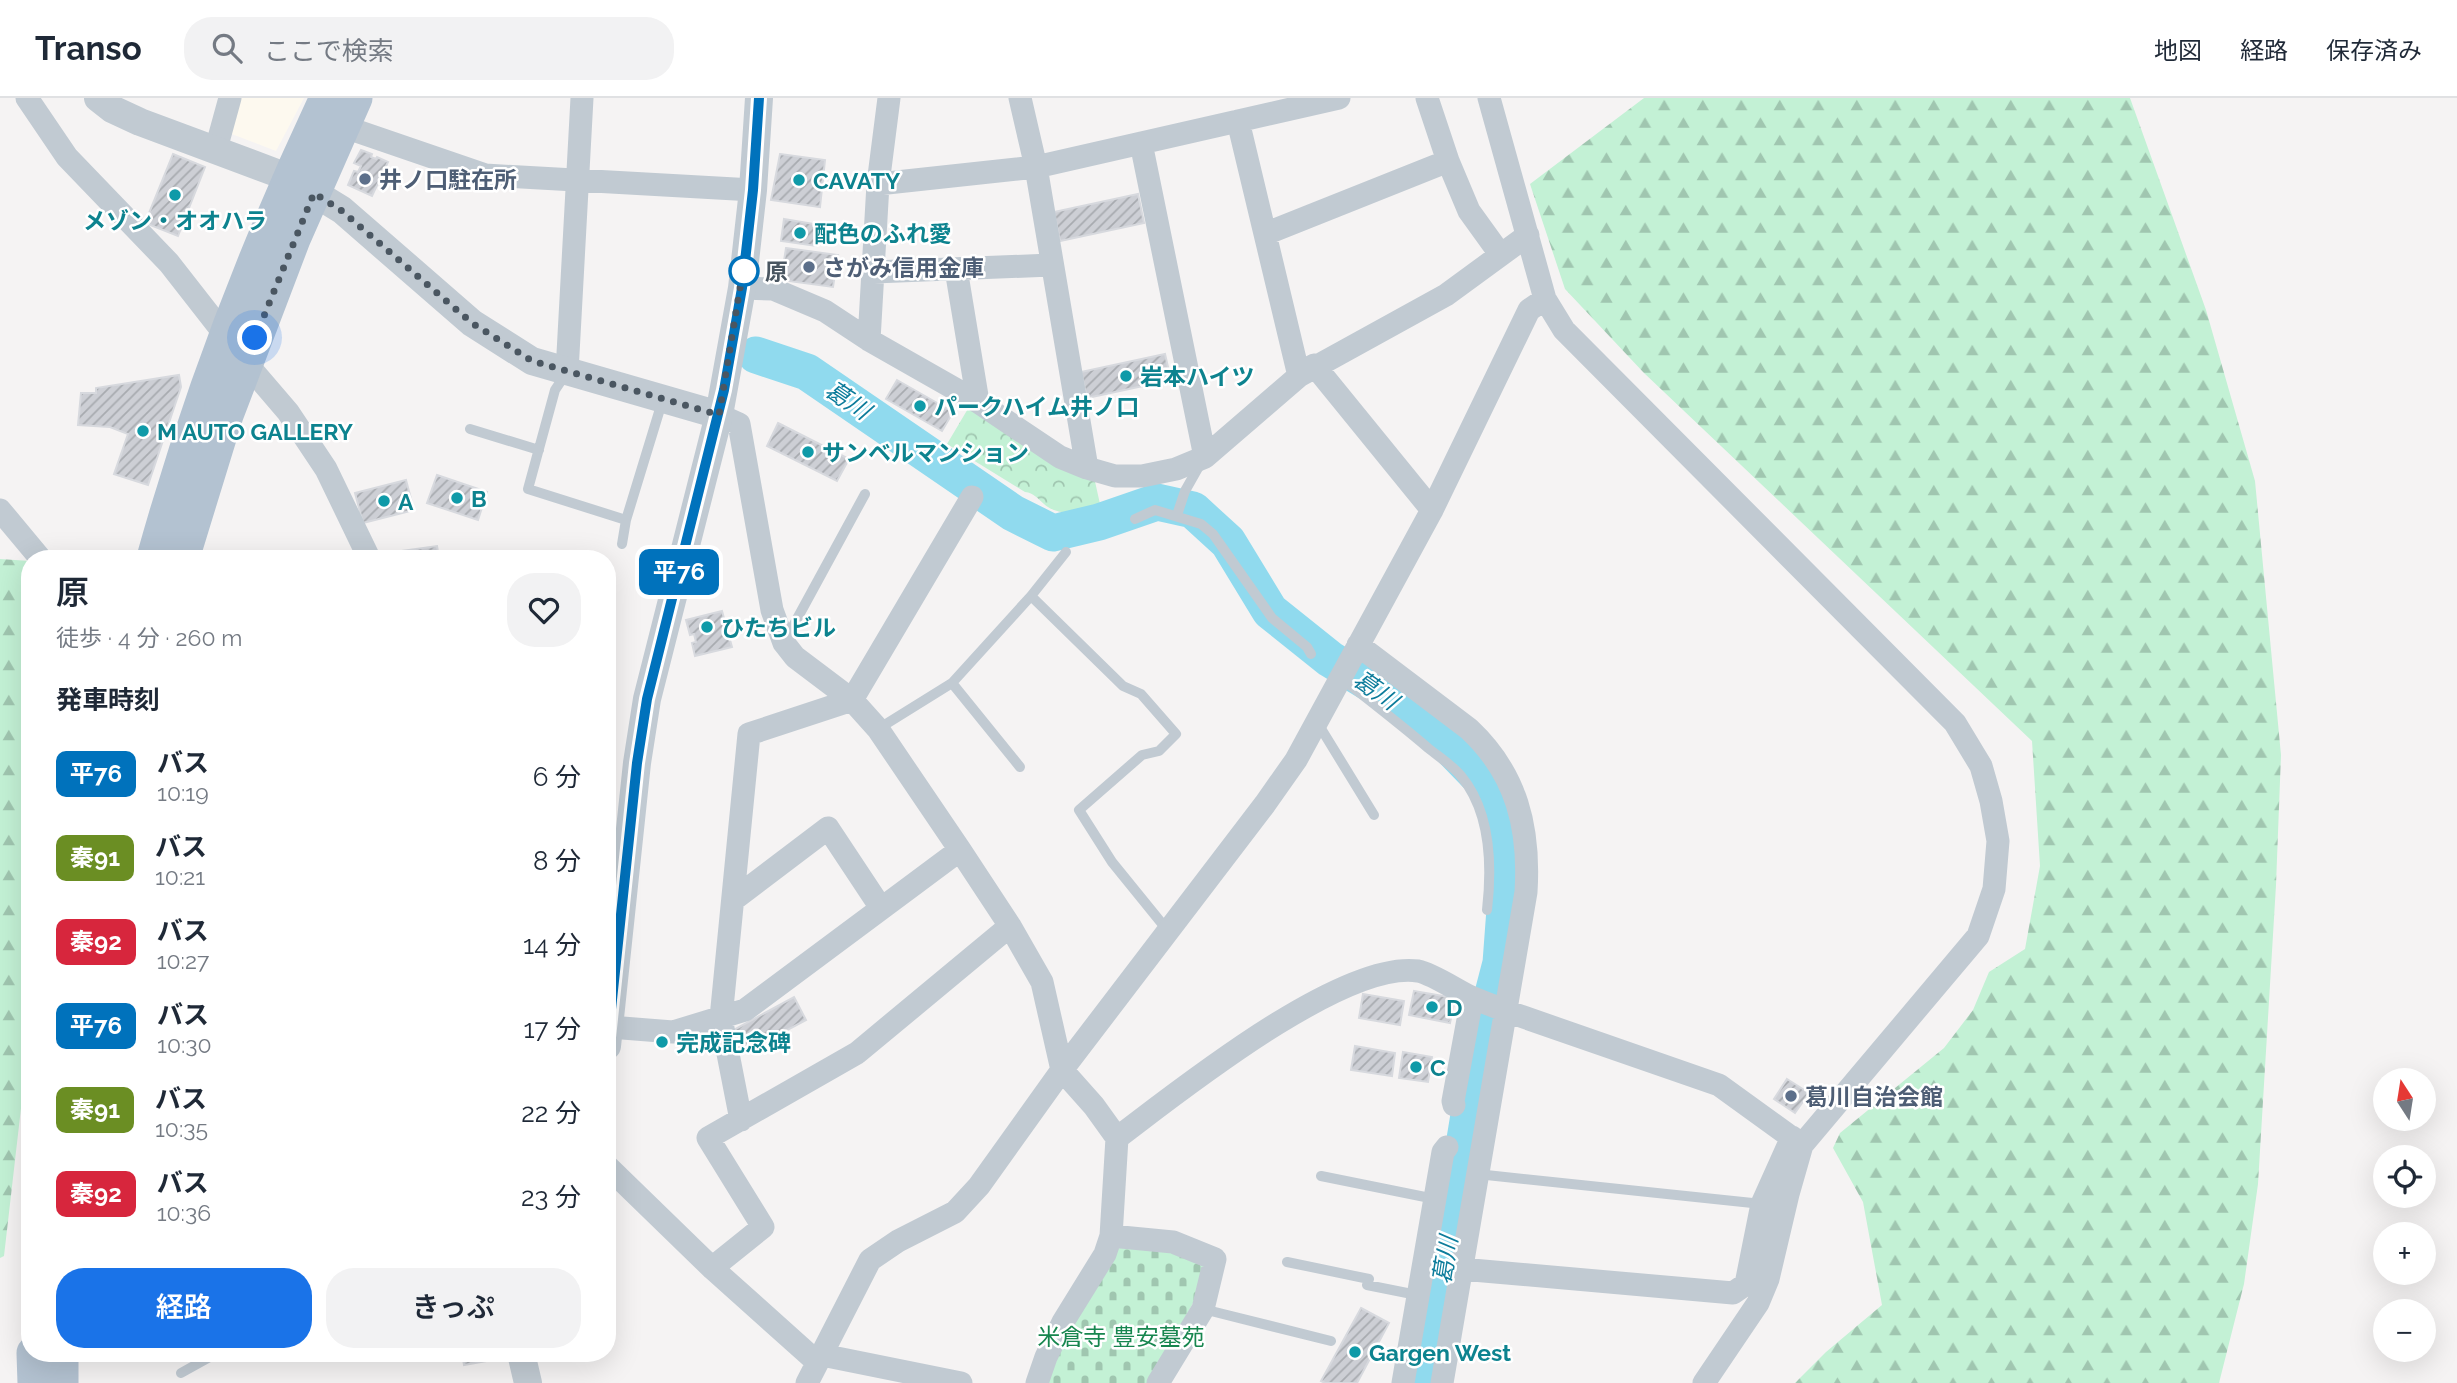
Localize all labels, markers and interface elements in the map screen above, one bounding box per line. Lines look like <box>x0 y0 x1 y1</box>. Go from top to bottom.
search box <box>184 17 674 80</box>
text: Transo <box>35 29 142 68</box>
icon: search <box>208 29 246 67</box>
text: ここで検索 <box>264 36 394 66</box>
text: 地図 <box>2154 36 2202 65</box>
text: 経路 <box>2240 36 2288 65</box>
text: 保存済み <box>2326 36 2422 65</box>
place label: 井ノ口駐在所 <box>379 166 517 193</box>
place label: CAVATY <box>813 167 901 194</box>
marker: 井ノ口駐在所 <box>357 171 373 187</box>
marker: CAVATY <box>791 172 807 188</box>
marker: メゾン・オオハラ <box>167 187 183 203</box>
place label: メゾン・オオハラ <box>83 207 267 234</box>
place label: 配色のふれ愛 <box>814 220 952 247</box>
marker: 配色のふれ愛 <box>792 225 808 241</box>
place label: さがみ信用金庫 <box>823 254 984 281</box>
marker: 原 <box>729 256 759 286</box>
place label: 原 <box>765 258 788 285</box>
marker: さがみ信用金庫 <box>801 259 817 275</box>
your location <box>237 320 272 355</box>
place label: 岩本ハイツ <box>1140 363 1255 390</box>
marker: 岩本ハイツ <box>1118 368 1134 384</box>
water label: 葛川 <box>820 375 878 427</box>
place label: パークハイム井ノ口 <box>934 393 1139 420</box>
marker: パークハイム井ノ口 <box>912 398 928 414</box>
place label: M AUTO GALLERY <box>157 418 354 445</box>
marker: M AUTO GALLERY <box>135 423 151 439</box>
place label: サンベルマンション <box>822 439 1029 466</box>
marker: サンベルマンション <box>800 444 816 460</box>
place label: B <box>471 485 487 512</box>
place label: A <box>398 488 414 515</box>
marker: B <box>449 490 465 506</box>
marker: A <box>376 493 392 509</box>
line badge: 平76 <box>639 549 719 595</box>
text: 平76 <box>653 557 705 586</box>
text: 原 <box>56 573 89 612</box>
button: heart <box>507 573 581 647</box>
place label: ひたちビル <box>721 614 836 641</box>
marker: ひたちビル <box>699 619 715 635</box>
text: 徒歩 · 4 分 · 260 m <box>56 624 243 651</box>
water label: 葛川 <box>1348 664 1406 717</box>
text: 発車時刻 <box>56 685 160 715</box>
text: バス <box>157 748 209 778</box>
text: 平76 <box>70 759 122 788</box>
text: 6 分 <box>533 762 581 792</box>
text: 10:19 <box>157 779 209 806</box>
text: バス <box>155 832 207 862</box>
text: 秦91 <box>70 843 120 872</box>
text: 8 分 <box>533 846 581 876</box>
text: 10:21 <box>155 863 205 890</box>
text: バス <box>157 916 209 946</box>
text: 秦92 <box>70 927 122 956</box>
text: 14 分 <box>523 930 581 960</box>
text: 10:27 <box>157 947 209 974</box>
place label: D <box>1446 994 1462 1021</box>
marker: D <box>1424 999 1440 1015</box>
text: バス <box>157 1000 209 1030</box>
text: 平76 <box>70 1011 122 1040</box>
text: 17 分 <box>523 1014 581 1044</box>
place label: 完成記念碑 <box>676 1029 791 1056</box>
text: 10:30 <box>157 1031 212 1058</box>
marker: 完成記念碑 <box>654 1034 670 1050</box>
place label: C <box>1430 1054 1446 1081</box>
marker: C <box>1408 1059 1424 1075</box>
north arrow <box>2373 1068 2436 1130</box>
map controls <box>2373 1068 2436 1362</box>
place label: 葛川自治会館 <box>1805 1083 1943 1110</box>
text: バス <box>155 1084 207 1114</box>
marker: 葛川自治会館 <box>1783 1088 1799 1104</box>
text: 秦91 <box>70 1095 120 1124</box>
text: 22 分 <box>521 1098 581 1128</box>
text: 10:35 <box>155 1115 208 1142</box>
button: locate <box>2373 1145 2436 1208</box>
text: バス <box>157 1168 209 1198</box>
text: 秦92 <box>70 1179 122 1208</box>
text: 23 分 <box>521 1182 581 1212</box>
text: 10:36 <box>157 1199 211 1226</box>
button: + <box>2373 1222 2436 1285</box>
water label: 葛川 <box>1427 1231 1464 1286</box>
button: 経路 <box>56 1268 312 1348</box>
button: きっぷ <box>326 1268 581 1348</box>
button: − <box>2373 1299 2436 1362</box>
park label: 米倉寺 豊安墓苑 <box>1038 1323 1204 1350</box>
place label: Gargen West <box>1369 1339 1511 1366</box>
marker: Gargen West <box>1347 1344 1363 1360</box>

